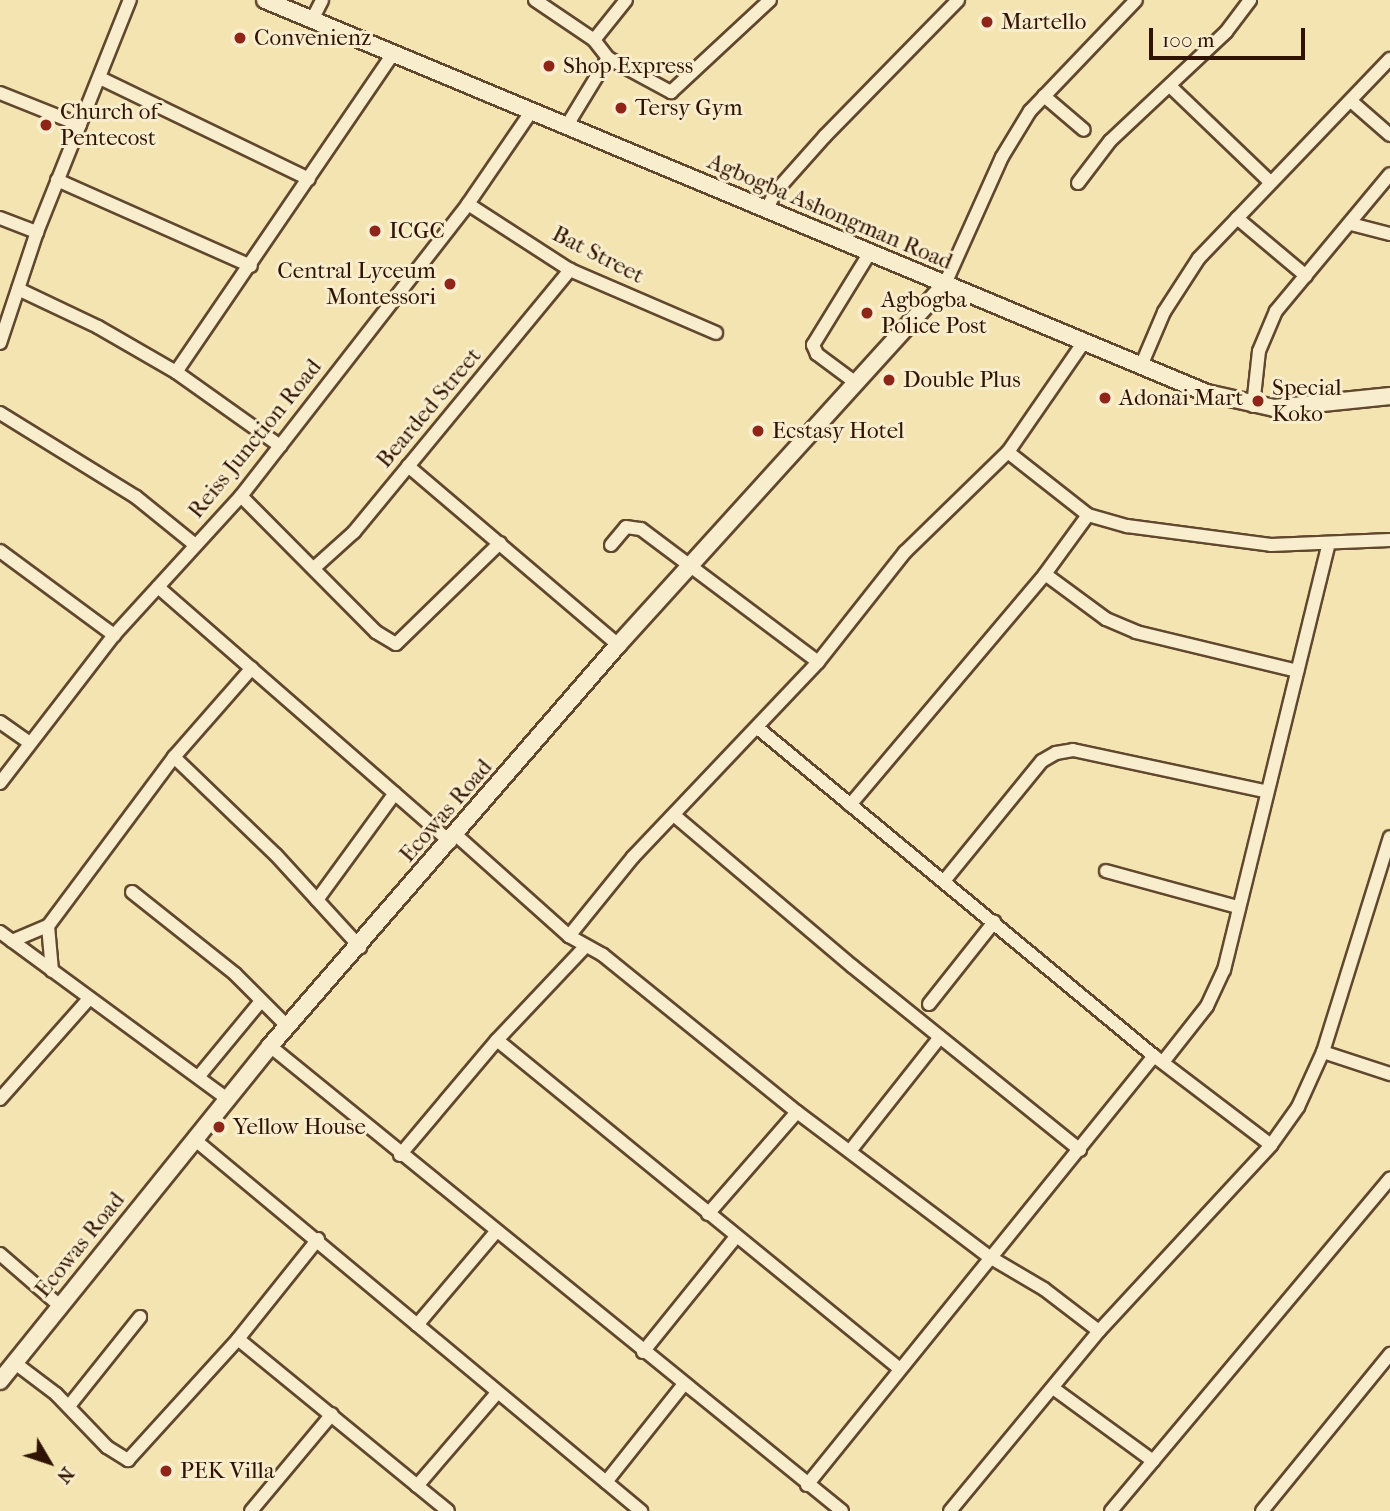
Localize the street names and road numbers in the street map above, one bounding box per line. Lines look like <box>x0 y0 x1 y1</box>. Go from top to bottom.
street label: Agbogba Ashongman Road <box>703 148 957 276</box>
street label: Bat Street <box>547 220 649 290</box>
street label: Bearded Street <box>371 342 487 474</box>
street label: Reiss Junction Road <box>182 354 328 524</box>
street label: Ecowas Road <box>394 754 498 868</box>
street label: Ecowas Road <box>29 1187 131 1303</box>

